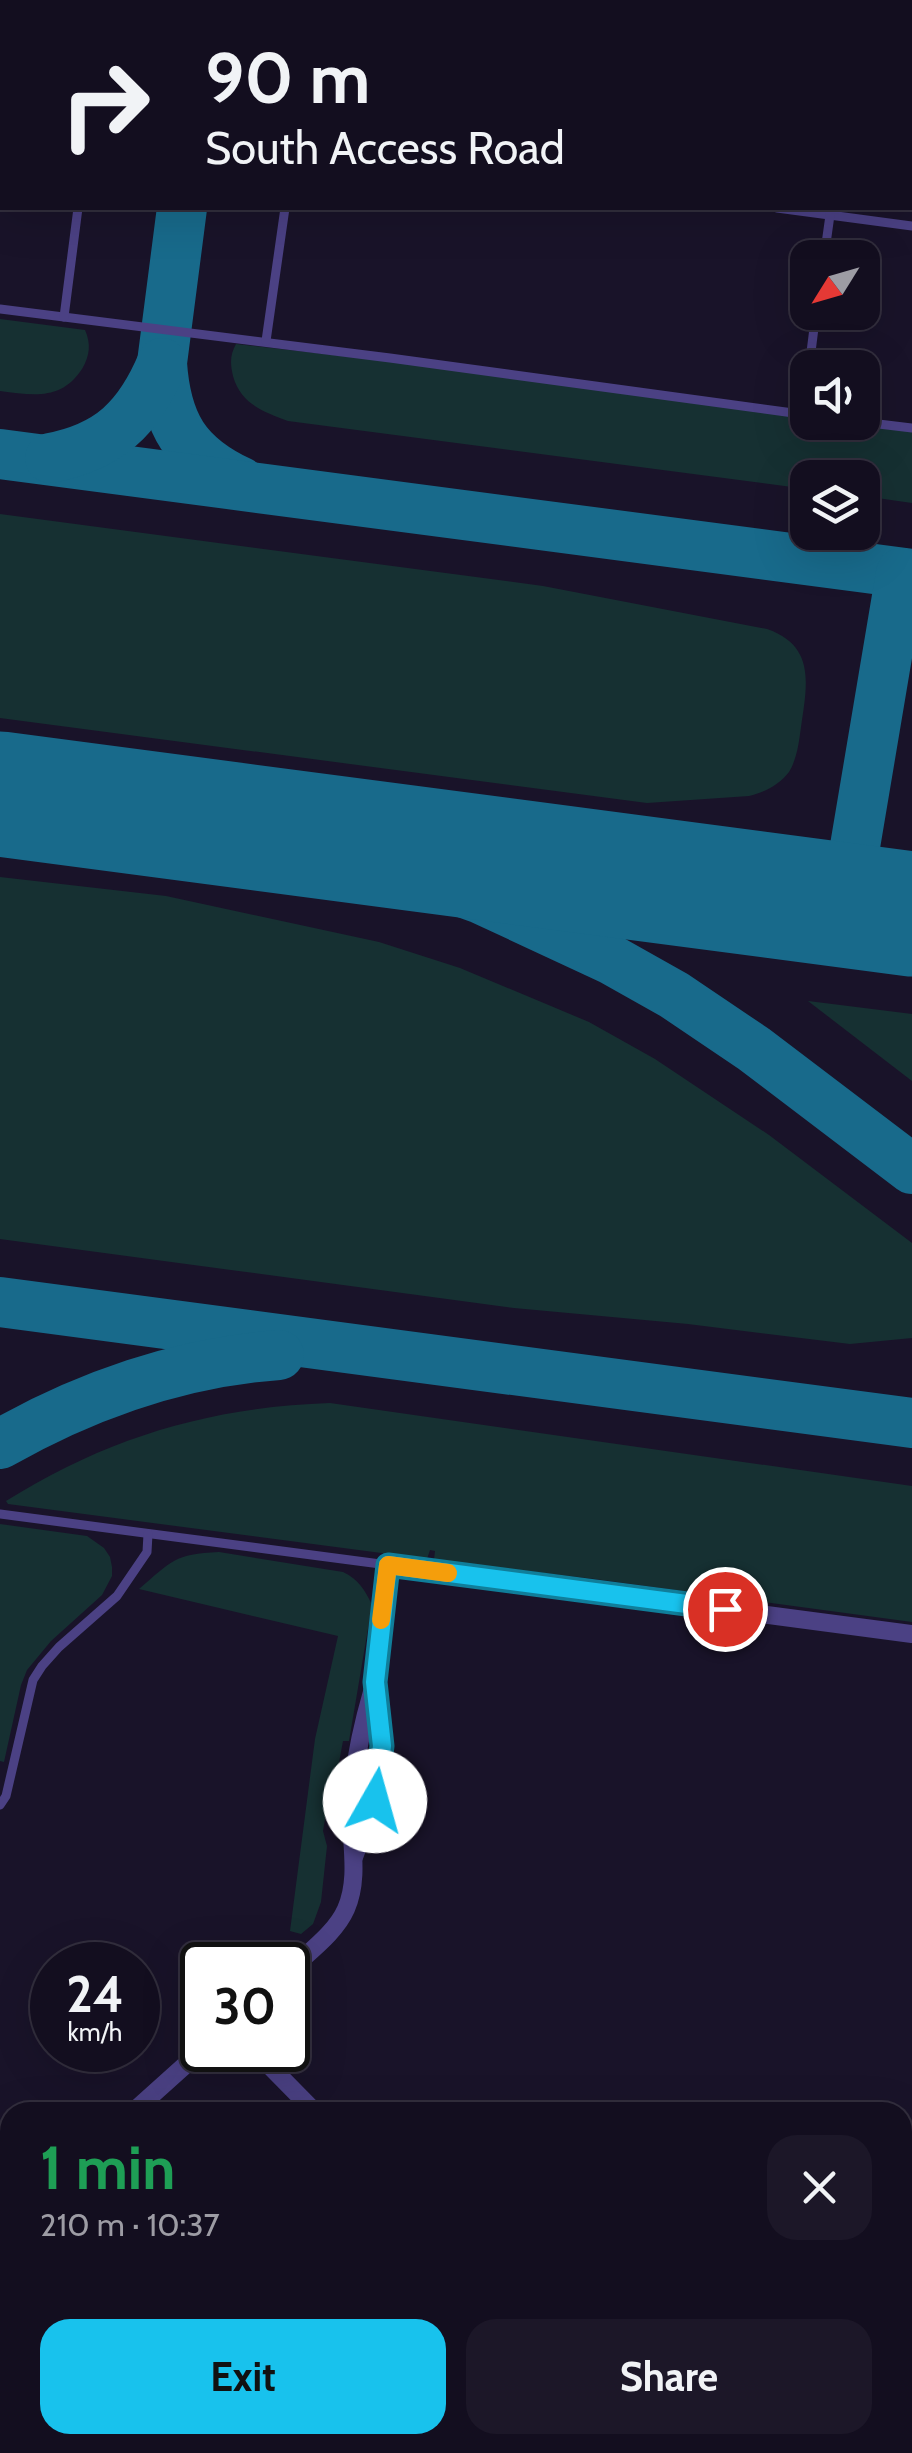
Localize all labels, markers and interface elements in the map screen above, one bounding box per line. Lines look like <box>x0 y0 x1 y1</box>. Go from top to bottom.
text: 90 m <box>205 35 370 121</box>
icon: right <box>40 40 170 170</box>
text: South Access Road <box>205 121 565 175</box>
north arrow <box>790 240 880 330</box>
map controls <box>790 240 880 550</box>
button: sound <box>790 350 880 440</box>
button: layers <box>790 460 880 550</box>
pin <box>683 1567 768 1652</box>
icon: arrive <box>698 1582 753 1637</box>
position arrow <box>323 1749 427 1853</box>
speed limit sign: 30 <box>180 1942 310 2072</box>
text: 24 <box>66 1964 124 2025</box>
text: km/h <box>68 2017 122 2047</box>
text: 1 min <box>40 2131 175 2204</box>
button: close <box>767 2135 872 2240</box>
text: 210 m · 10:37 <box>40 2205 220 2244</box>
button: Exit <box>40 2319 446 2434</box>
button: Share <box>466 2319 872 2434</box>

